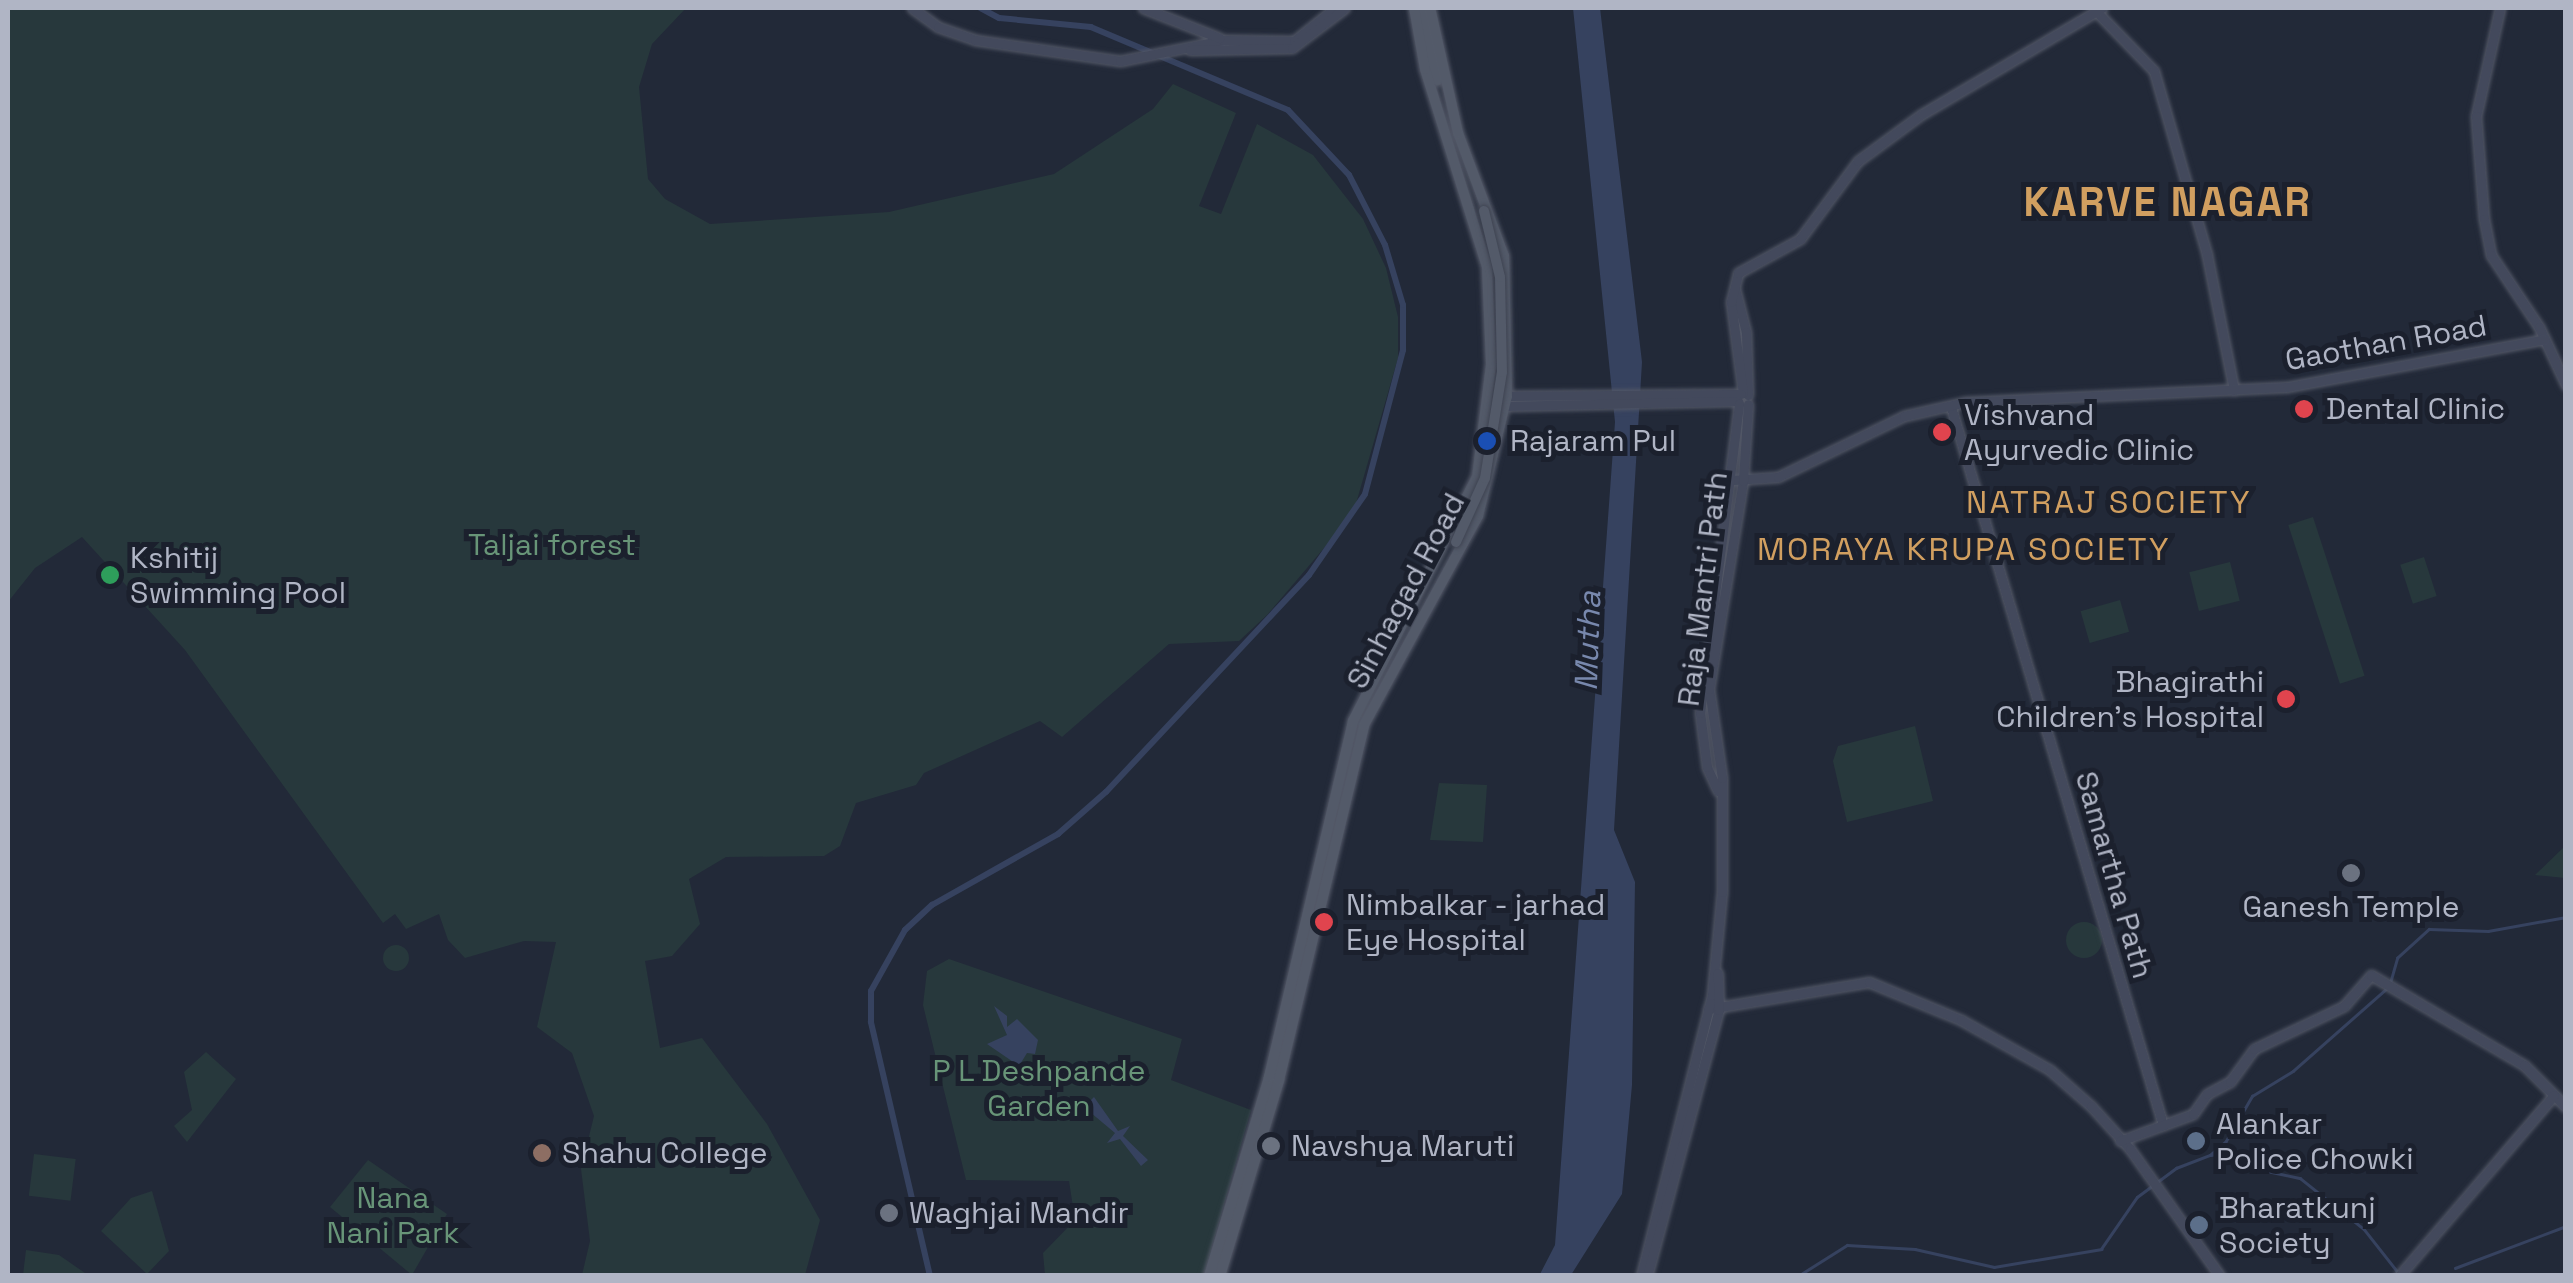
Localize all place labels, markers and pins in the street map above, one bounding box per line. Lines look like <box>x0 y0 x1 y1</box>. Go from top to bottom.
place label: Dental Clinic <box>2326 391 2505 427</box>
marker: Dental Clinic <box>2291 396 2317 422</box>
place label: Vishvand Ayurvedic Clinic <box>1964 397 2194 468</box>
marker: Vishvand Ayurvedic Clinic <box>1929 419 1955 445</box>
place label: Rajaram Pul <box>1510 423 1676 459</box>
marker: Rajaram Pul <box>1474 428 1500 454</box>
place label: Kshitij Swimming Pool <box>130 540 346 610</box>
marker: Kshitij Swimming Pool <box>99 564 121 586</box>
place label: Bhagirathi Children's Hospital <box>1996 664 2264 734</box>
marker: Bhagirathi Children's Hospital <box>2273 686 2299 712</box>
marker: Ganesh Temple <box>2340 862 2362 884</box>
place label: Nimbalkar - jarhad Eye Hospital <box>1346 887 1607 958</box>
place label: Ganesh Temple <box>2242 889 2460 925</box>
marker: Nimbalkar - jarhad Eye Hospital <box>1311 909 1337 935</box>
place label: Alankar Police Chowki <box>2216 1106 2414 1176</box>
place label: Navshya Maruti <box>1291 1128 1514 1164</box>
marker: Alankar Police Chowki <box>2185 1130 2207 1152</box>
place label: Shahu College <box>562 1135 768 1171</box>
marker: Navshya Maruti <box>1260 1135 1282 1157</box>
marker: Shahu College <box>531 1142 553 1164</box>
place label: Bharatkunj Society <box>2219 1190 2376 1260</box>
place label: Waghjai Mandir <box>909 1195 1129 1231</box>
marker: Waghjai Mandir <box>878 1202 900 1224</box>
marker: Bharatkunj Society <box>2188 1214 2210 1236</box>

